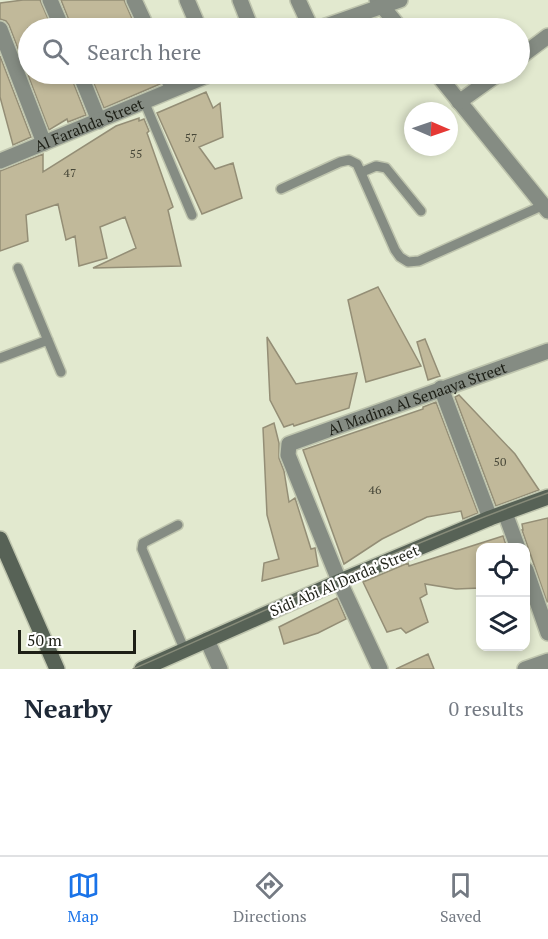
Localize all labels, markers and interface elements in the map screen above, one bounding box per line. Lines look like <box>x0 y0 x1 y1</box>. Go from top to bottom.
search box <box>18 18 530 84</box>
icon: search <box>39 35 72 68</box>
text: Search here <box>87 37 201 66</box>
street label: Al Farahda Street <box>31 93 147 156</box>
north arrow <box>404 102 458 156</box>
house number: 57 <box>185 130 197 145</box>
house number: 55 <box>130 146 142 161</box>
house number: 47 <box>64 165 76 180</box>
street label: Al Madina Al Senaaya Street <box>325 357 510 439</box>
house number: 50 <box>494 454 506 469</box>
house number: 46 <box>369 482 382 497</box>
street label: Sidi Abi Al Darda' Street <box>267 539 422 620</box>
map controls <box>476 543 530 651</box>
button: locate <box>476 543 530 597</box>
button: layers <box>476 597 530 651</box>
scale bar <box>18 627 136 654</box>
text: 50 m <box>27 629 62 651</box>
text: Nearby <box>24 691 112 725</box>
text: 0 results <box>449 695 524 722</box>
tab: Map <box>67 869 100 927</box>
tab: Directions <box>233 869 307 927</box>
tab: Saved <box>440 869 481 927</box>

